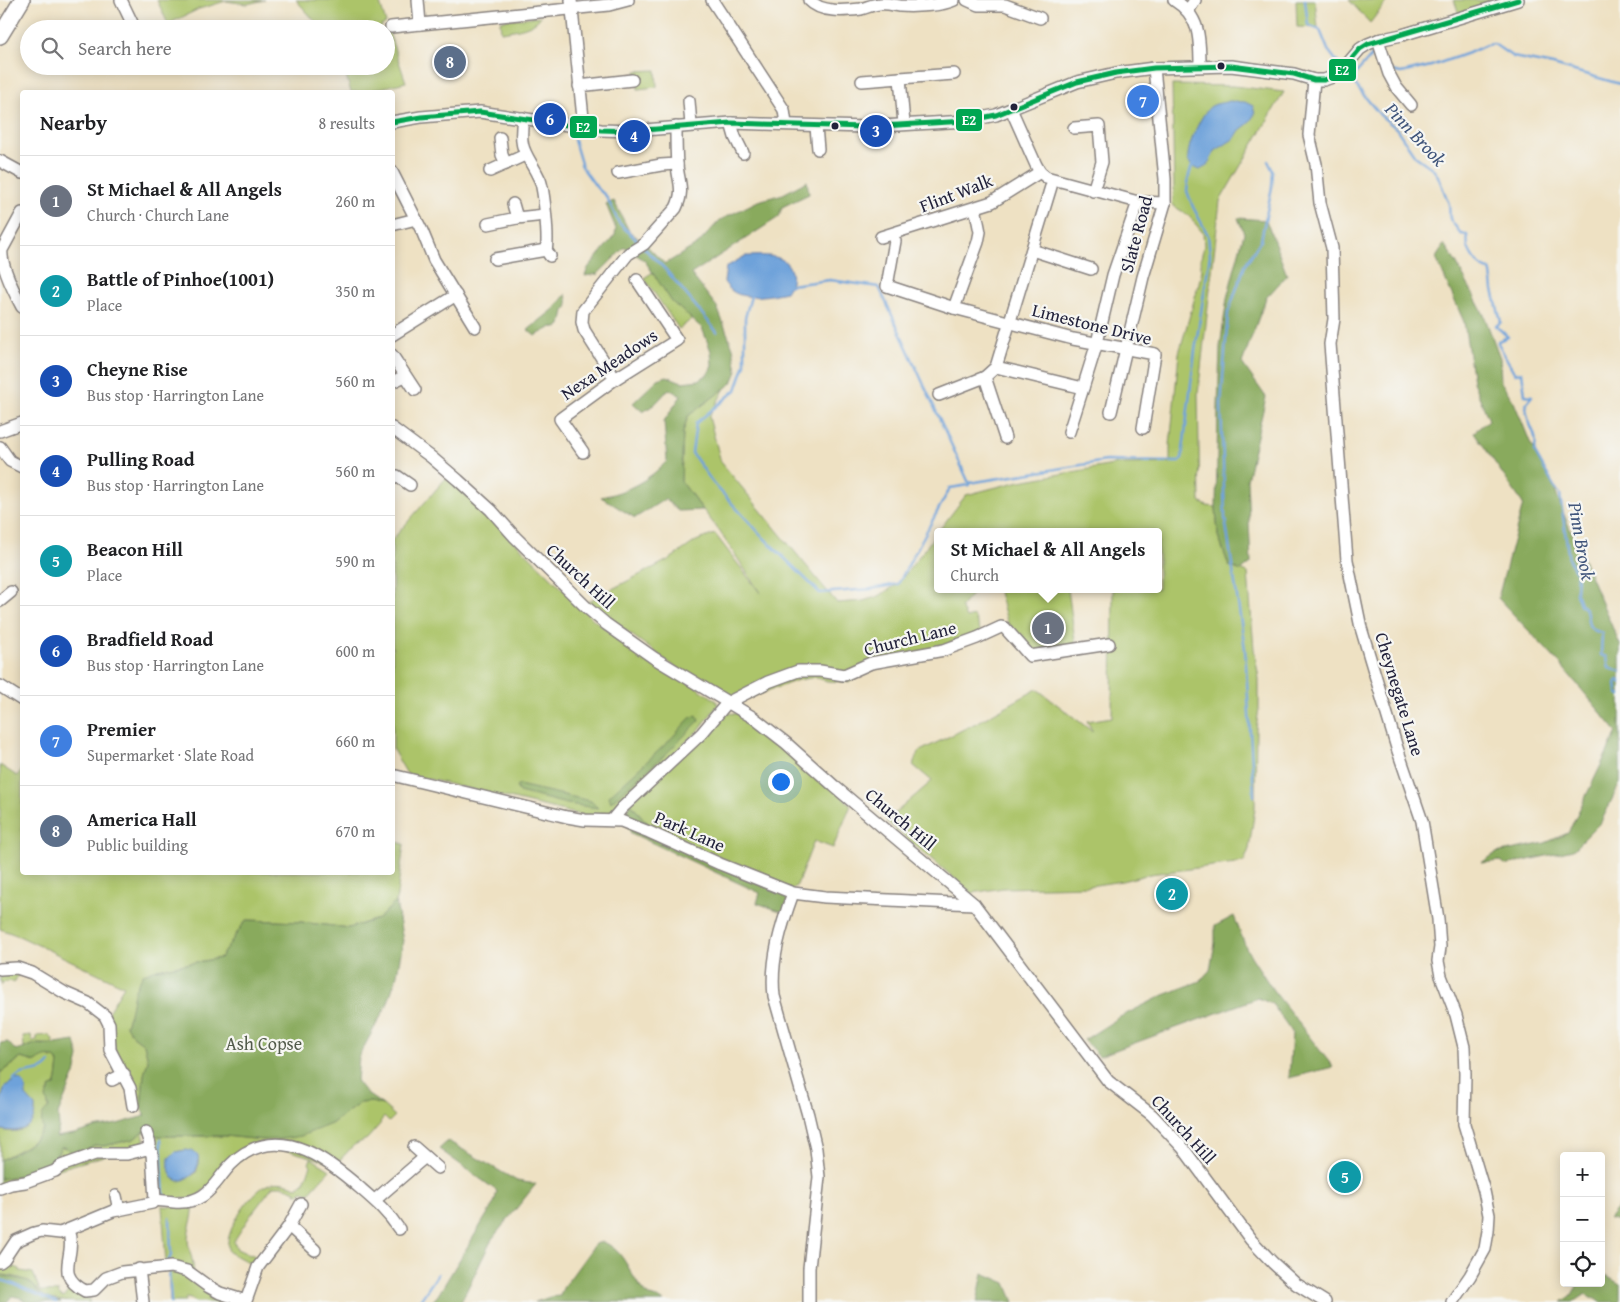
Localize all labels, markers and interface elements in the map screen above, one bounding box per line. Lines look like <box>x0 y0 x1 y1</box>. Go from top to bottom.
search box <box>20 20 395 75</box>
icon: search <box>38 34 66 62</box>
text: Search here <box>78 34 172 62</box>
pin: 8 <box>434 43 466 81</box>
line badge: E2 <box>1328 58 1357 82</box>
text: E2 <box>1335 60 1349 80</box>
unlabelled marker <box>1216 61 1226 71</box>
pin: 7 <box>1127 82 1159 120</box>
water label: Pinn Brook <box>1378 95 1453 173</box>
pin: 6 <box>534 100 566 138</box>
unlabelled marker <box>1009 102 1019 112</box>
text: Nearby <box>40 107 107 138</box>
line badge: E2 <box>955 108 983 132</box>
text: E2 <box>962 110 976 130</box>
text: 8 results <box>318 111 375 135</box>
pin: 3 <box>860 112 892 150</box>
line badge: E2 <box>569 115 598 139</box>
text: E2 <box>576 117 590 137</box>
pin: 4 <box>618 117 650 155</box>
unlabelled marker <box>830 121 840 131</box>
street label: Flint Walk <box>915 166 997 219</box>
text: St Michael & All Angels <box>87 175 282 203</box>
text: 1 <box>52 189 60 213</box>
text: 260 m <box>335 189 375 213</box>
street label: Slate Road <box>1113 192 1159 276</box>
text: Church · Church Lane <box>87 203 229 227</box>
text: Battle of Pinhoe(1001) <box>87 265 274 293</box>
text: 2 <box>52 279 60 303</box>
text: 350 m <box>335 279 375 303</box>
text: Place <box>87 293 122 317</box>
street label: Limestone Drive <box>1029 296 1155 352</box>
street label: Nexa Meadows <box>555 322 663 406</box>
text: Cheyne Rise <box>87 355 188 383</box>
text: 3 <box>52 369 60 393</box>
text: 560 m <box>335 369 375 393</box>
text: Bus stop · Harrington Lane <box>87 383 264 407</box>
text: Pulling Road <box>87 445 195 473</box>
text: 4 <box>52 459 60 483</box>
text: 560 m <box>335 459 375 483</box>
text: Bus stop · Harrington Lane <box>87 473 264 497</box>
water label: Pinn Brook <box>1561 499 1603 582</box>
popup <box>934 528 1162 593</box>
text: Beacon Hill <box>87 535 183 563</box>
text: St Michael & All Angels <box>951 535 1145 563</box>
street label: Church Hill <box>540 537 622 615</box>
text: 5 <box>52 549 60 573</box>
text: 590 m <box>335 549 375 573</box>
text: Place <box>87 563 122 587</box>
text: Church <box>951 563 999 587</box>
pin: 1 <box>1032 609 1064 647</box>
street label: Church Lane <box>861 613 959 663</box>
text: Bradfield Road <box>87 625 213 653</box>
street label: Cheynegate Lane <box>1368 629 1432 759</box>
text: 6 <box>52 639 60 663</box>
text: 600 m <box>335 639 375 663</box>
text: Bus stop · Harrington Lane <box>87 653 264 677</box>
text: Premier <box>87 715 156 743</box>
text: 7 <box>52 729 60 753</box>
text: 660 m <box>335 729 375 753</box>
text: Supermarket · Slate Road <box>87 743 254 767</box>
your location <box>768 769 794 795</box>
street label: Church Hill <box>860 781 942 857</box>
street label: Park Lane <box>650 804 730 858</box>
text: America Hall <box>87 805 197 833</box>
text: 8 <box>52 819 60 843</box>
text: 670 m <box>335 819 375 843</box>
text: Public building <box>87 833 188 857</box>
pin: 2 <box>1156 875 1188 913</box>
park label: Ash Copse <box>226 1030 302 1057</box>
street label: Church Hill <box>1145 1088 1223 1170</box>
map controls <box>1560 1152 1605 1287</box>
button: + <box>1560 1152 1605 1197</box>
pin: 5 <box>1329 1158 1361 1196</box>
button: − <box>1560 1197 1605 1242</box>
button: locate <box>1560 1242 1605 1287</box>

